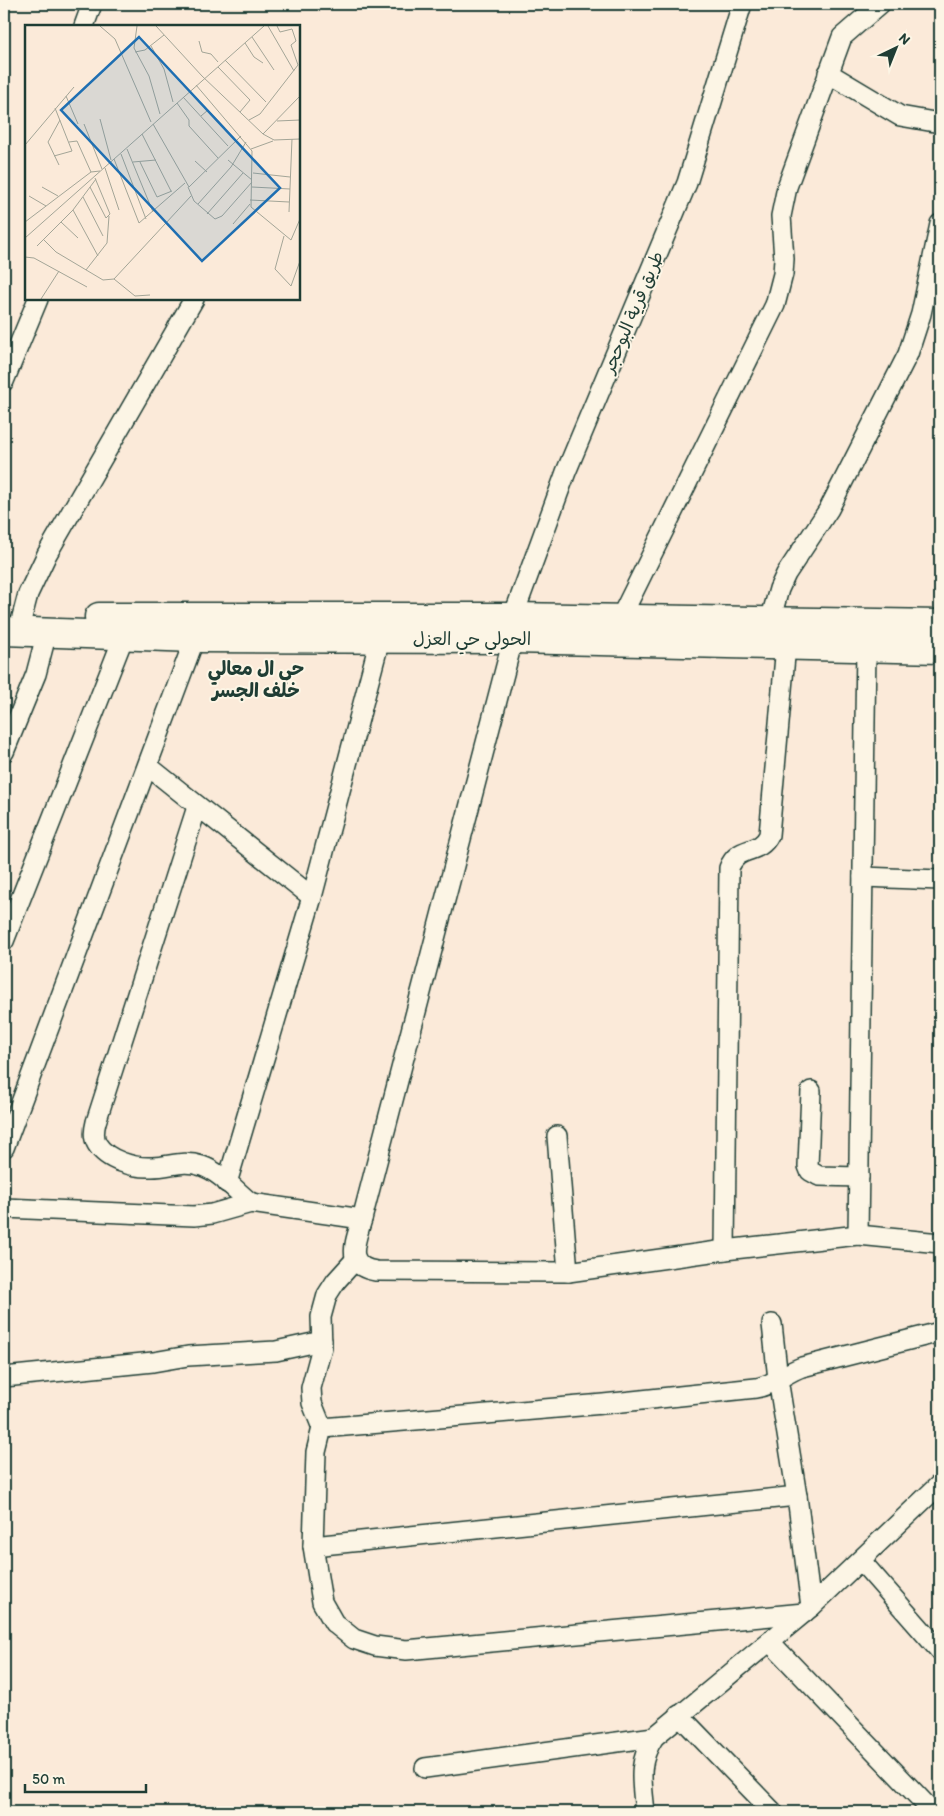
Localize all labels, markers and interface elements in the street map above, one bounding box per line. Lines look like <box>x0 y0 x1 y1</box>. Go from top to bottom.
north arrow <box>872 22 922 72</box>
inset map <box>25 25 300 300</box>
text: N <box>895 29 914 48</box>
street label: طريق قرية البوحجر <box>597 248 669 378</box>
street label: الحولي حي العزل <box>413 628 531 655</box>
district label: حي ال معالي خلف الجسر <box>208 657 304 702</box>
scale bar <box>25 1761 146 1793</box>
text: 50 m <box>32 1770 65 1788</box>

